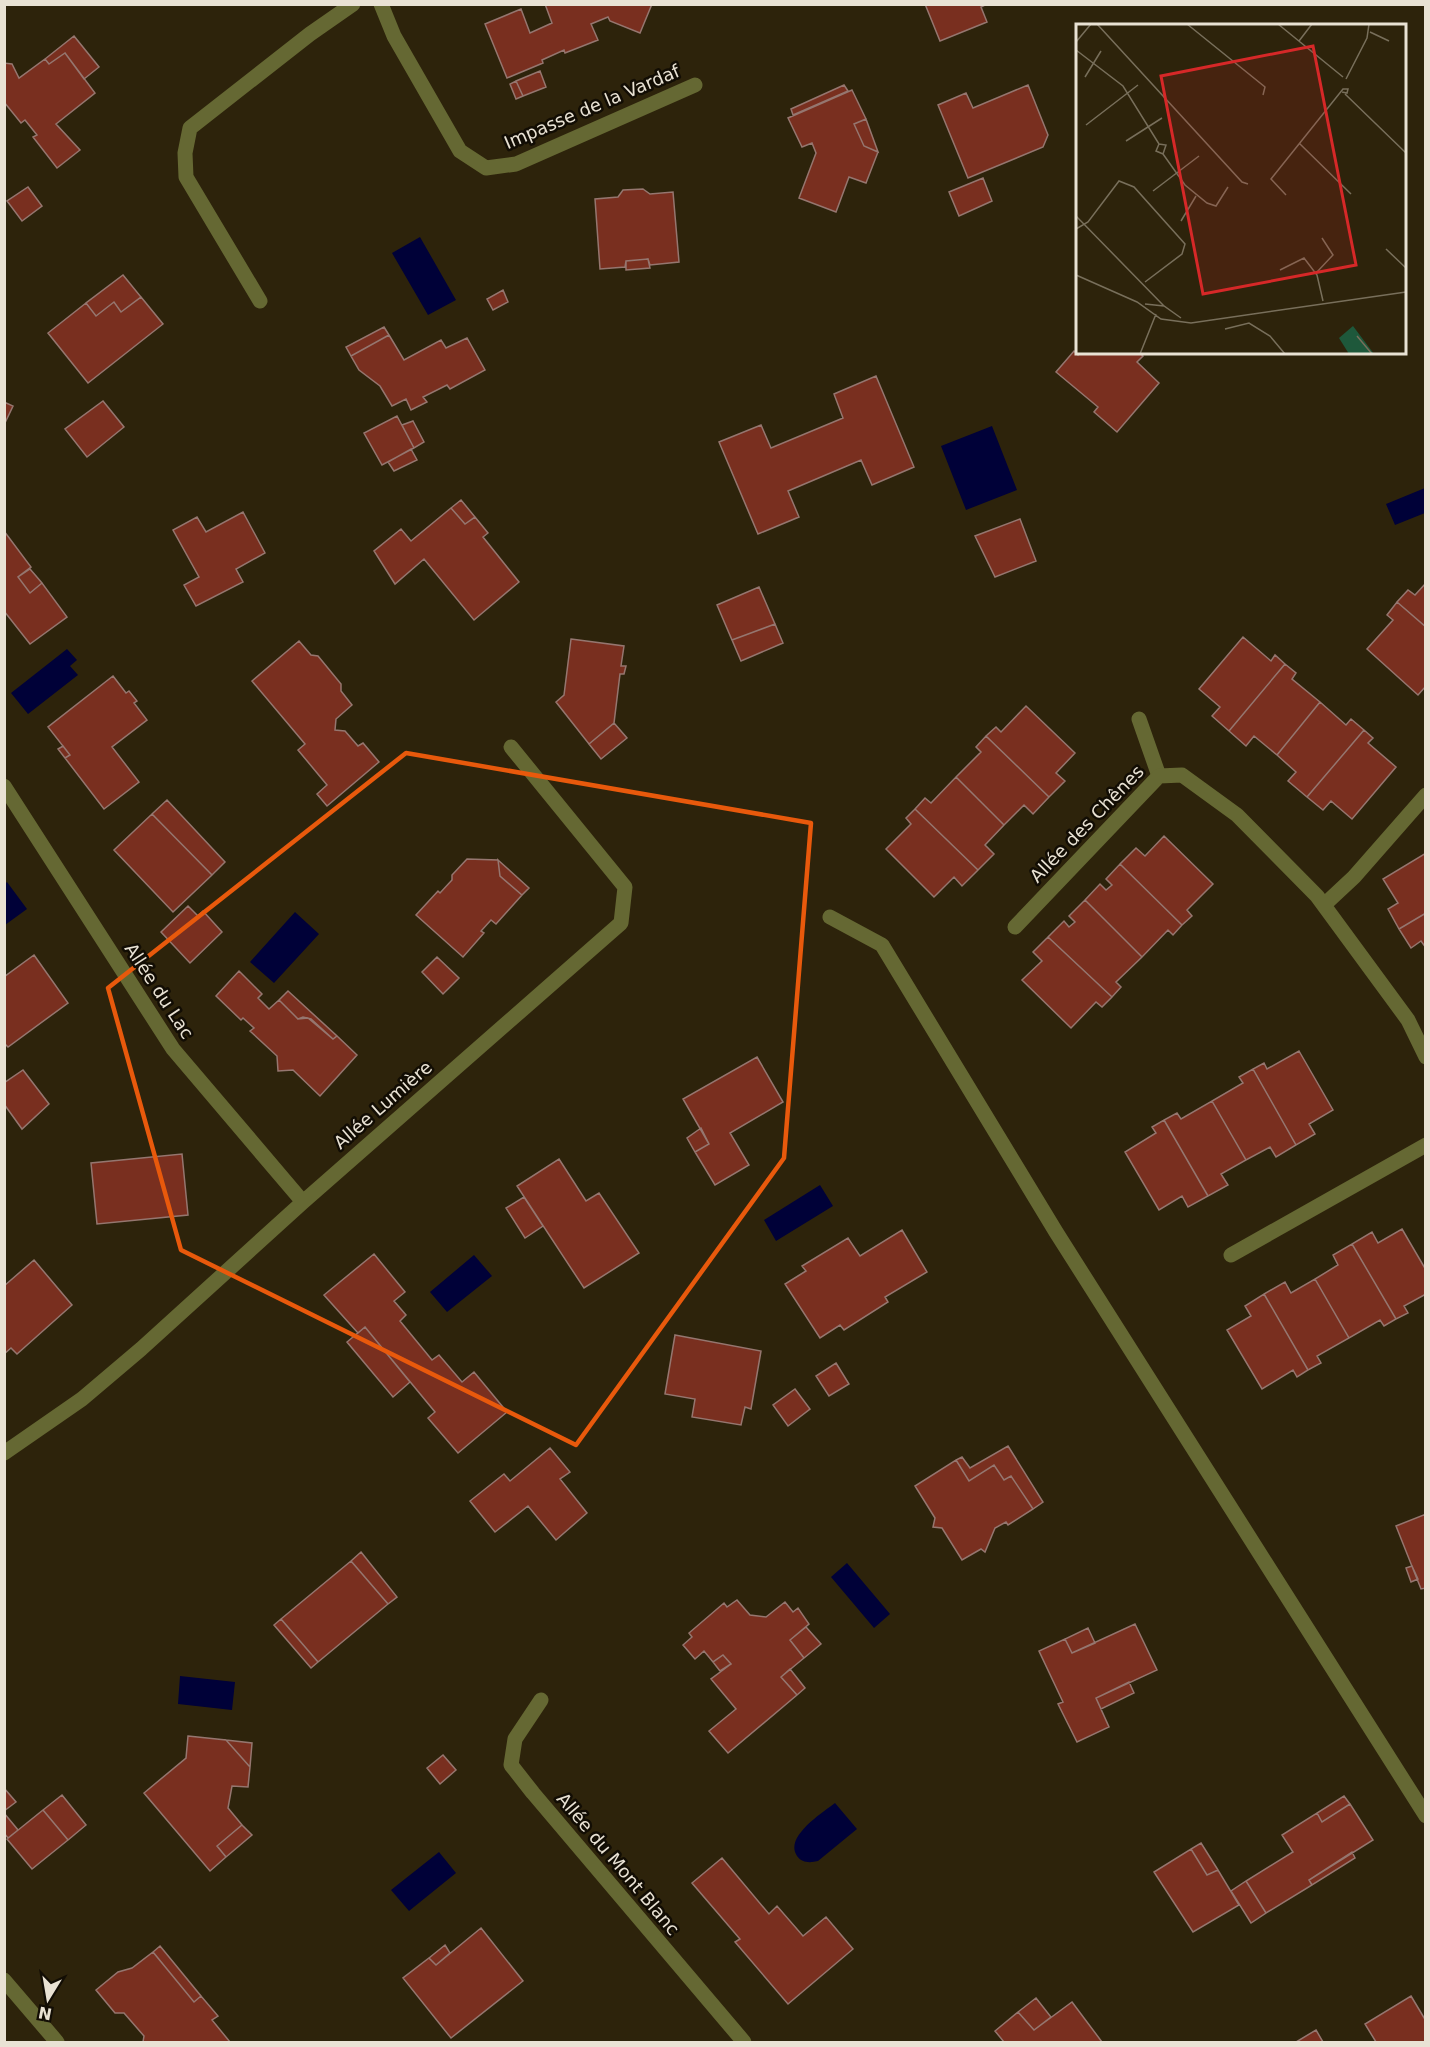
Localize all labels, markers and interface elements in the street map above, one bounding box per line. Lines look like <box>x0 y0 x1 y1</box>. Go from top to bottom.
inset map <box>1076 24 1406 354</box>
street label: Impasse de la Vardaf <box>501 60 683 153</box>
street label: Allée des Chênes <box>1025 761 1148 887</box>
street label: Allée du Lac <box>121 939 198 1042</box>
street label: Allée Lumière <box>329 1056 436 1153</box>
street label: Allée du Mont Blanc <box>553 1788 684 1939</box>
north arrow <box>18 1969 78 2029</box>
text: N <box>37 2003 54 2024</box>

